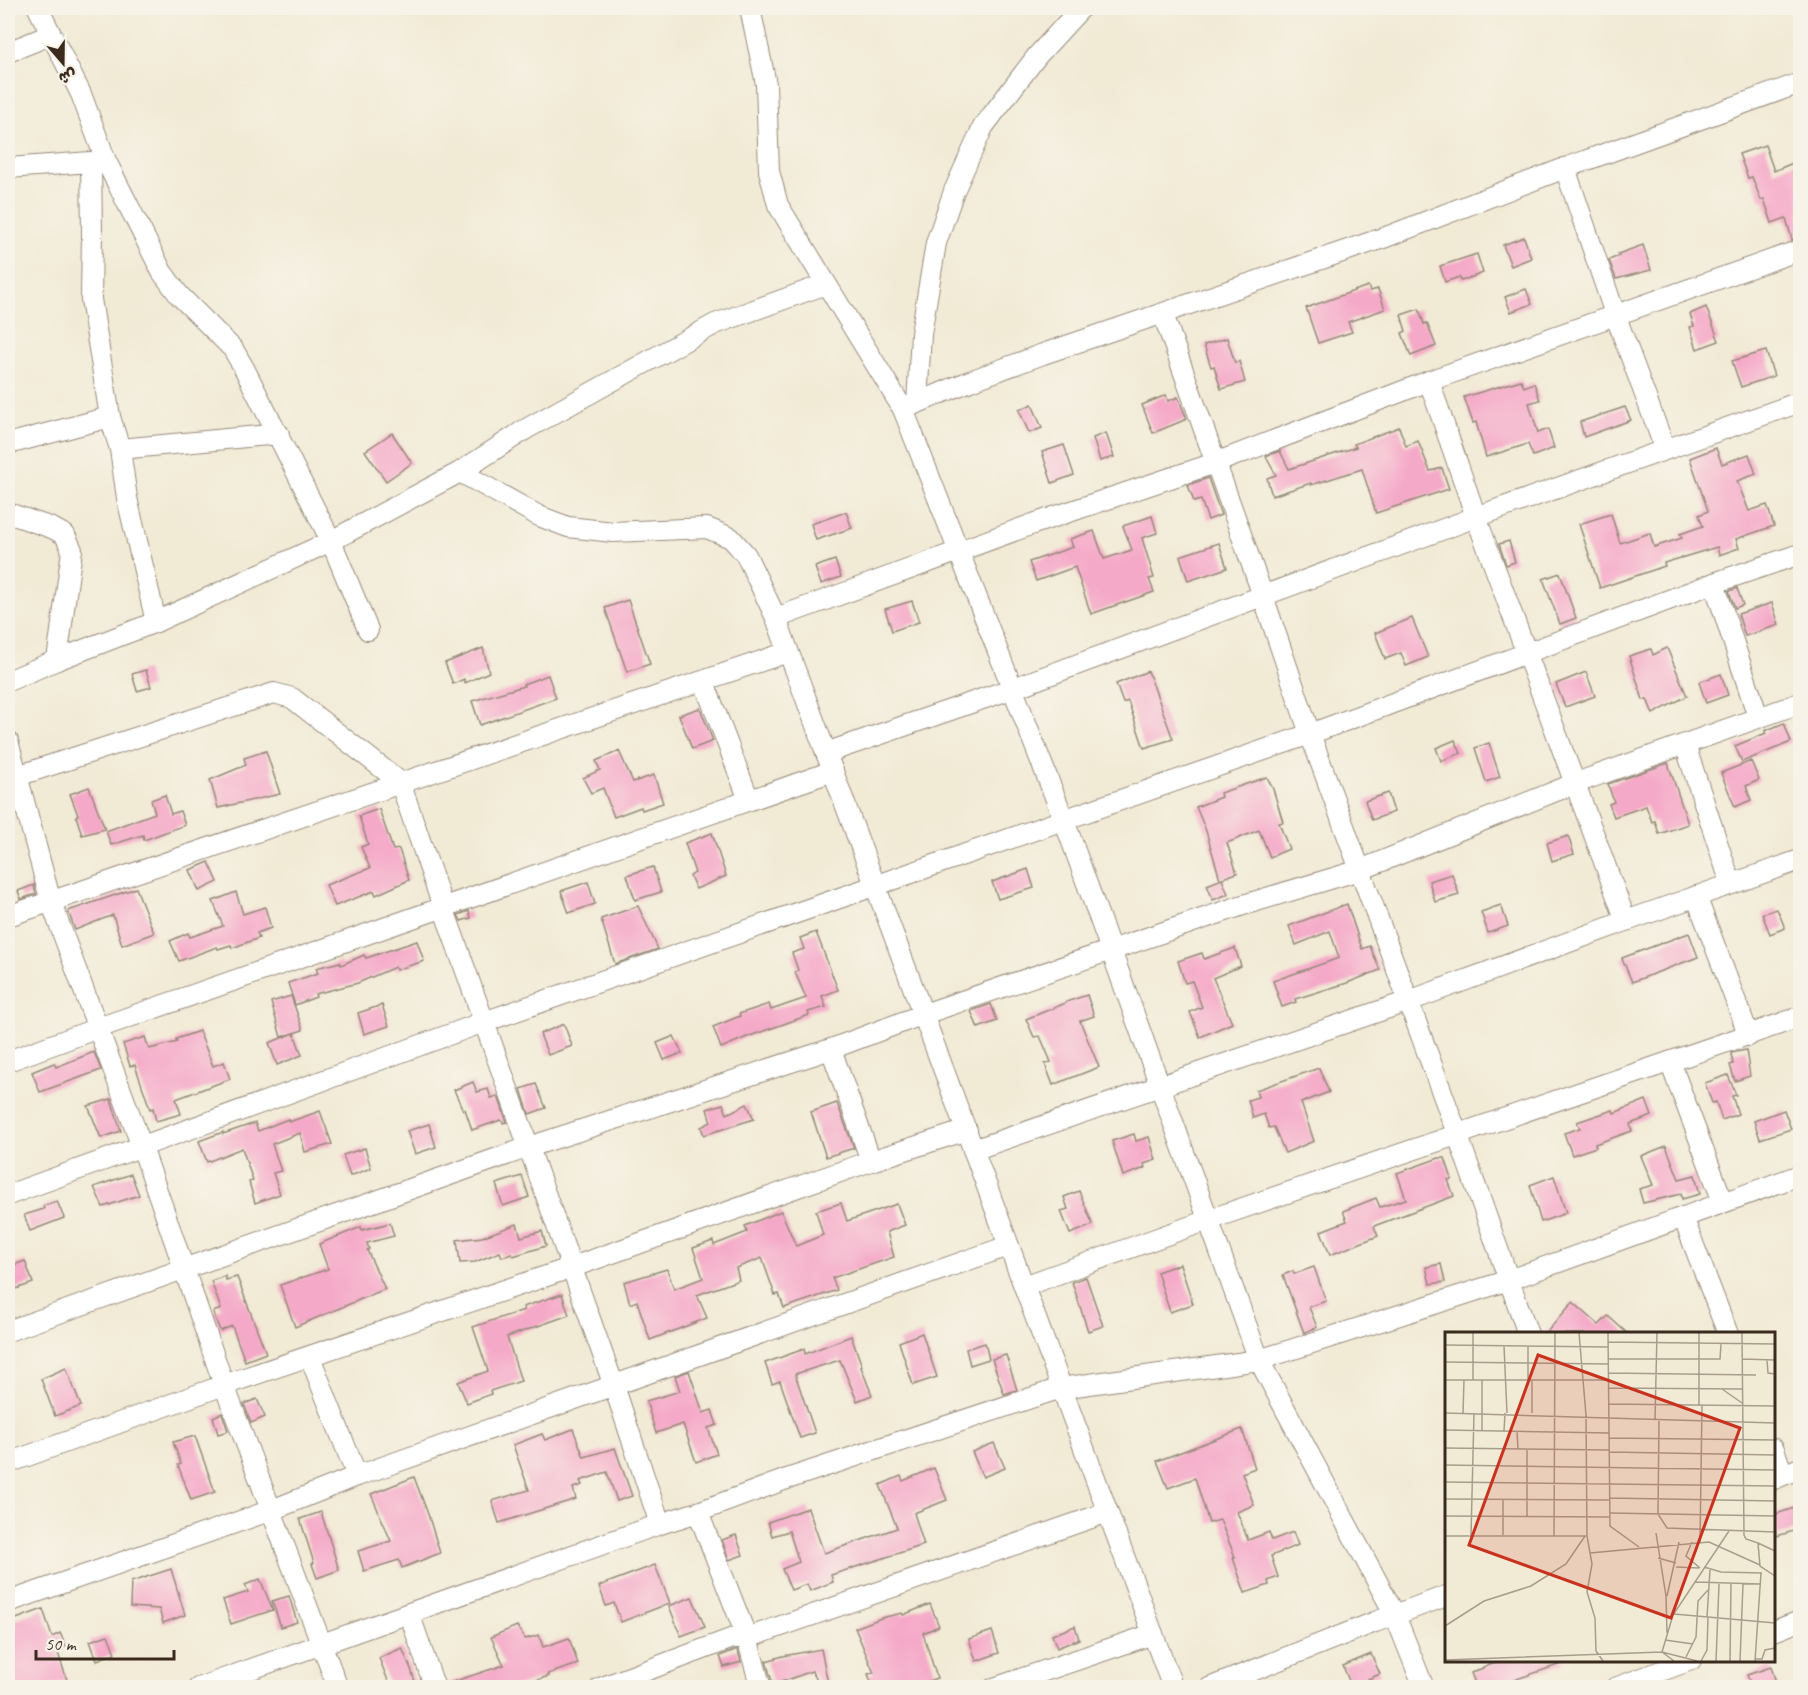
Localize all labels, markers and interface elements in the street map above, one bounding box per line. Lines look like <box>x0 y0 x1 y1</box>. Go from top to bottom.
north arrow <box>33 33 93 93</box>
text: ش <box>56 64 79 89</box>
inset map <box>1445 1332 1775 1662</box>
scale bar <box>36 1623 174 1661</box>
text: 50 m <box>45 1633 78 1655</box>

